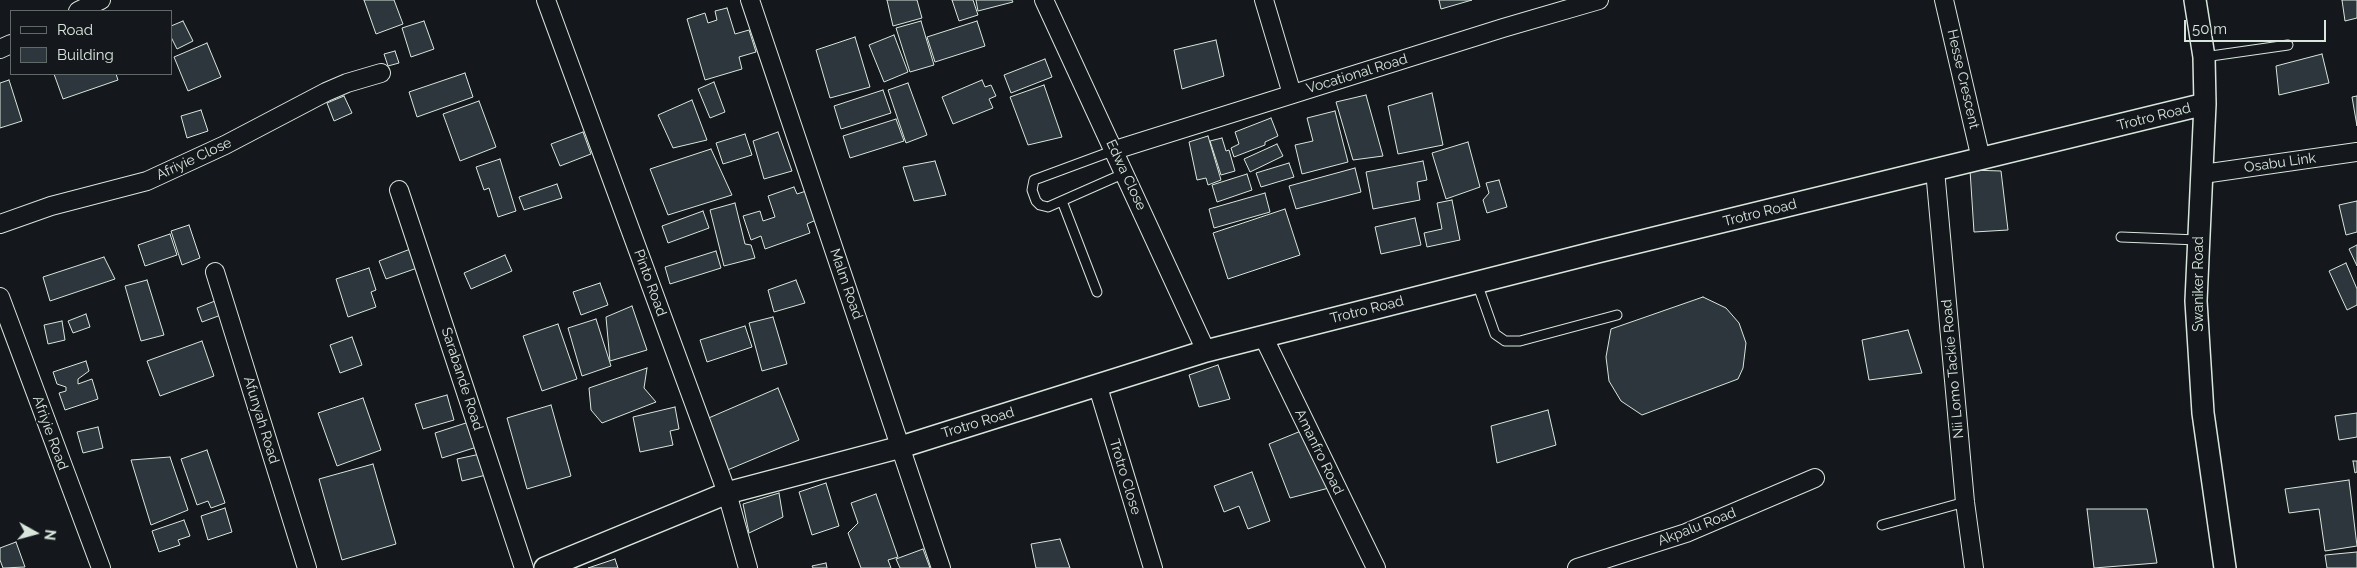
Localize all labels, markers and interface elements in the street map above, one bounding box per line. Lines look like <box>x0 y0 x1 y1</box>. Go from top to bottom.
legend <box>10 10 172 75</box>
scale bar <box>2187 10 2330 42</box>
text: 50 m <box>2192 20 2227 38</box>
text: Road <box>57 21 93 39</box>
street label: Hesse Crescent <box>1943 28 1983 130</box>
text: Building <box>57 46 114 64</box>
street label: Vocational Road <box>1304 51 1410 97</box>
street label: Trotro Road <box>2116 100 2192 134</box>
street label: Afriyie Close <box>154 134 234 184</box>
street label: Edwa Close <box>1102 137 1150 213</box>
street label: Osabu Link <box>2243 150 2317 176</box>
street label: Trotro Road <box>1722 196 1798 230</box>
street label: Swaniker Road <box>2191 236 2207 332</box>
street label: Malm Road <box>826 246 866 322</box>
street label: Pinto Road <box>630 247 670 319</box>
street label: Trotro Road <box>1329 293 1405 327</box>
street label: Nii Lomo Tackie Road <box>1939 299 1967 439</box>
street label: Sarabande Road <box>437 325 487 433</box>
street label: Afunyah Road <box>240 374 282 466</box>
street label: Afriyie Road <box>29 394 71 472</box>
street label: Trotro Road <box>940 404 1016 442</box>
street label: Amanfro Road <box>1291 407 1347 497</box>
street label: Trotro Close <box>1106 437 1144 517</box>
street label: Akpalu Road <box>1656 504 1738 550</box>
north arrow <box>10 508 60 558</box>
text: N <box>41 529 58 541</box>

